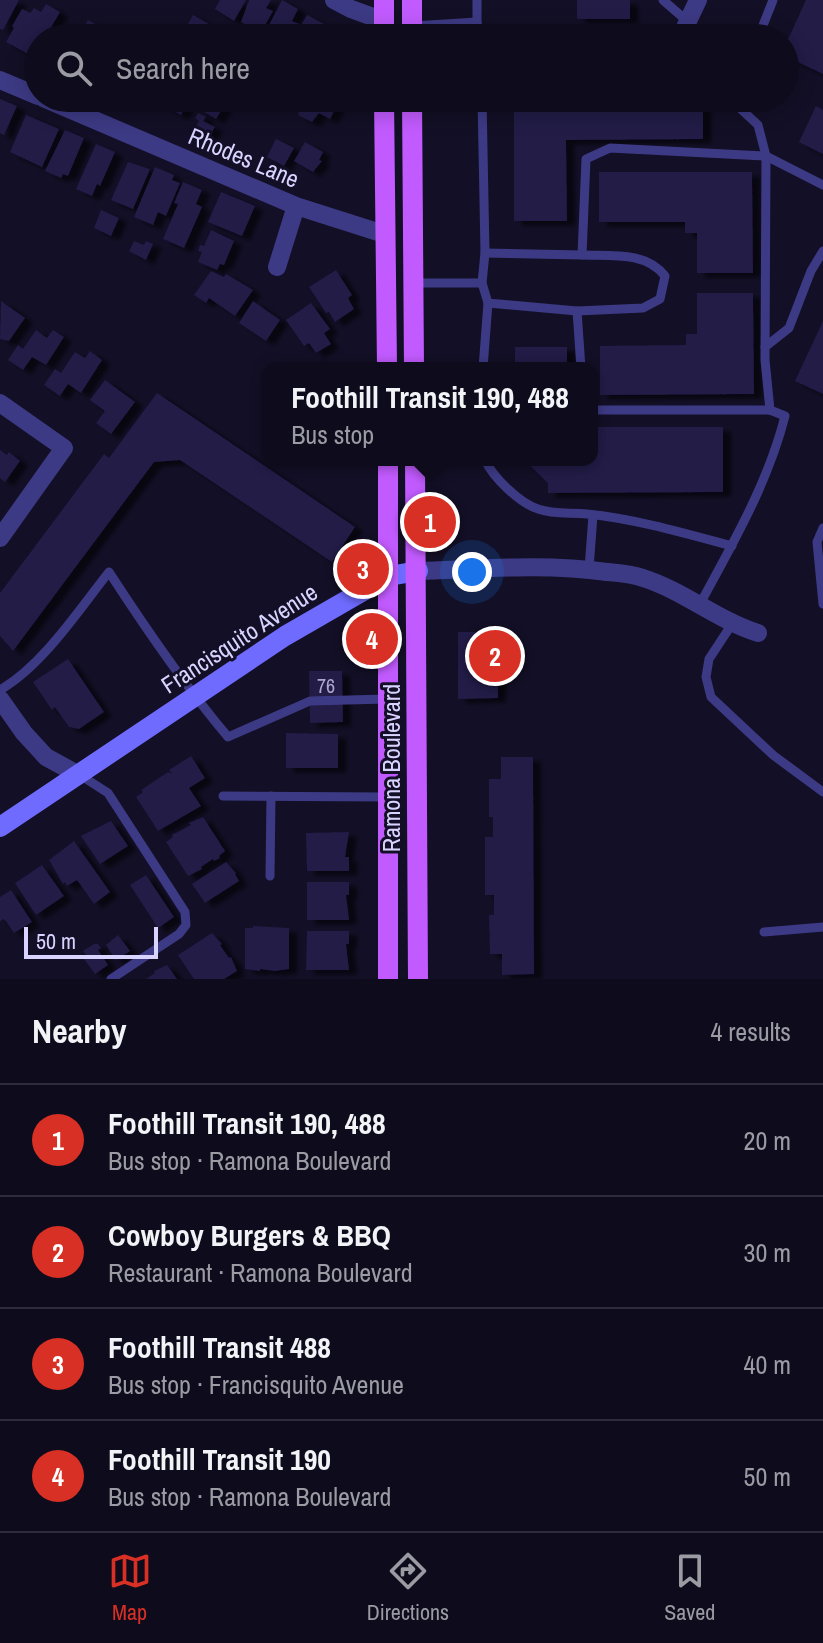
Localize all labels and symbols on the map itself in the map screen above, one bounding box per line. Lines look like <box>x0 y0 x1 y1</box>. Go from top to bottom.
street label: Rhodes Lane <box>184 119 304 195</box>
pin: 1 <box>404 492 456 552</box>
pin: 3 <box>337 539 389 599</box>
your location <box>452 552 492 592</box>
street label: Francisquito Avenue <box>155 576 323 700</box>
pin: 4 <box>346 609 398 669</box>
pin: 2 <box>469 626 521 686</box>
house number: 76 <box>317 672 335 699</box>
street label: Ramona Boulevard <box>375 684 407 852</box>
scale bar <box>24 923 158 959</box>

